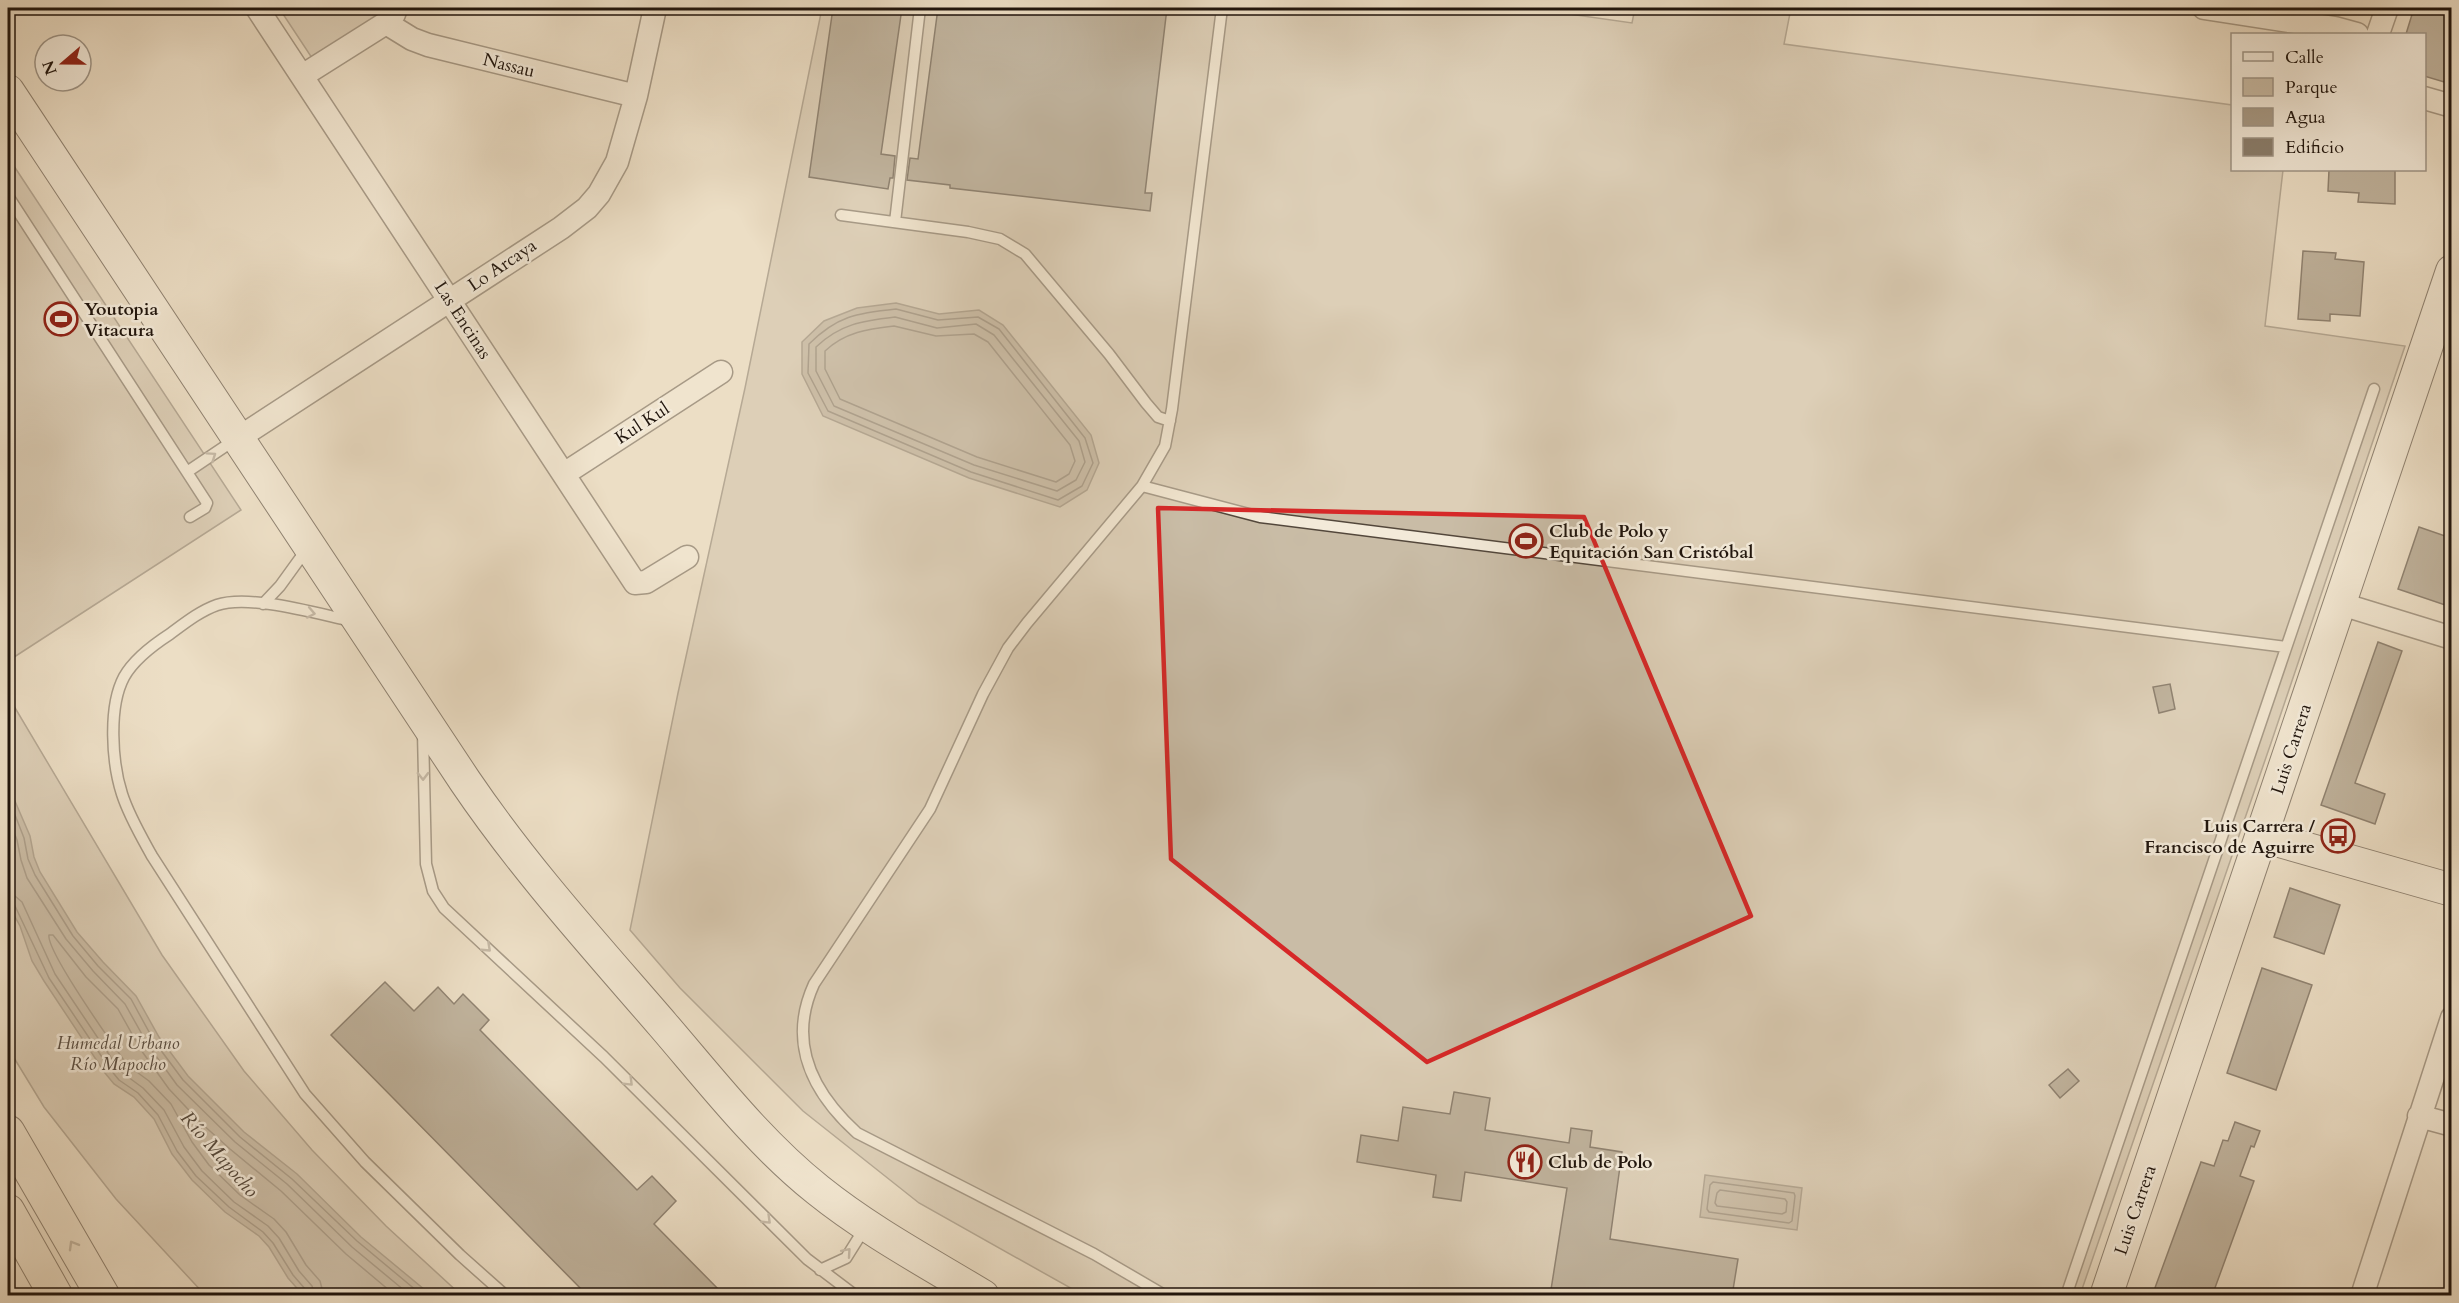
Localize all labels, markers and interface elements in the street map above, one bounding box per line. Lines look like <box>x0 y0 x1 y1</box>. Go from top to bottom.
north arrow <box>33 33 93 93</box>
legend <box>2231 33 2426 171</box>
text: Calle <box>2285 45 2324 70</box>
street label: Nassau <box>480 47 538 84</box>
text: N <box>37 57 63 78</box>
text: Parque <box>2285 75 2338 100</box>
text: Agua <box>2285 105 2326 130</box>
text: Edificio <box>2285 135 2344 160</box>
street label: Lo Arcaya <box>463 233 542 298</box>
street label: Las Encinas <box>428 276 497 364</box>
place label: Youtopia Vitacura <box>84 297 158 343</box>
sports icon: Youtopia Vitacura <box>43 301 79 337</box>
street label: Kul Kul <box>610 396 675 450</box>
one-way arrow <box>205 452 216 463</box>
place label: Club de Polo y Equitación San Cristóbal <box>1549 519 1754 565</box>
sports icon: Club de Polo y Equitación San Cristóbal <box>1508 523 1544 559</box>
one-way arrow <box>306 606 316 619</box>
street label: Luis Carrera <box>2265 700 2318 798</box>
one-way arrow <box>417 772 429 781</box>
place label: Luis Carrera / Francisco de Aguirre <box>2144 814 2316 860</box>
bus stop icon: Luis Carrera / Francisco de Aguirre <box>2320 818 2356 854</box>
one-way arrow <box>480 941 491 952</box>
park label: Humedal Urbano Río Mapocho <box>56 1031 180 1077</box>
one-way arrow <box>622 1074 633 1085</box>
water label: Río Mapocho <box>174 1105 265 1203</box>
restaurant icon: Club de Polo <box>1507 1144 1543 1180</box>
place label: Club de Polo <box>1548 1150 1652 1175</box>
street label: Luis Carrera <box>2108 1162 2163 1259</box>
one-way arrow <box>760 1213 770 1224</box>
one-way arrow <box>69 1241 80 1251</box>
one-way arrow <box>840 1249 851 1259</box>

